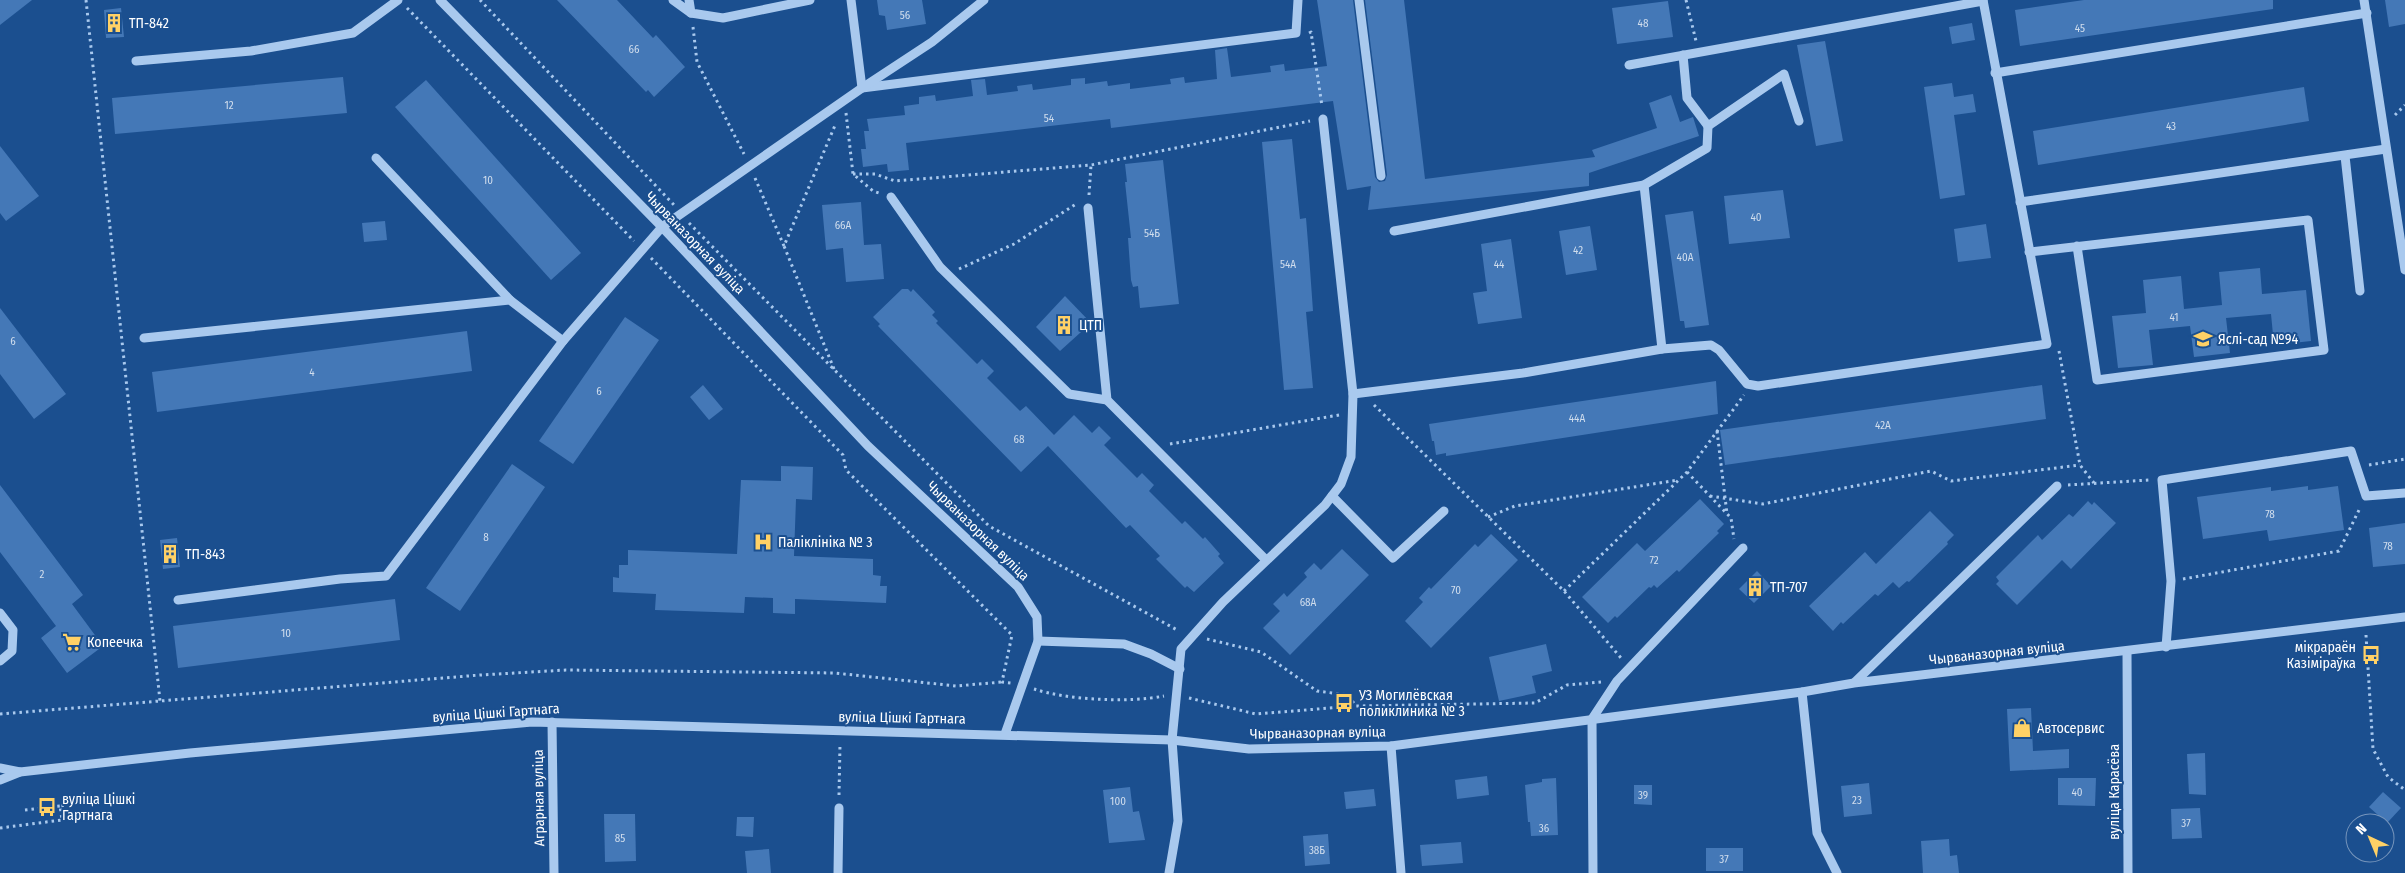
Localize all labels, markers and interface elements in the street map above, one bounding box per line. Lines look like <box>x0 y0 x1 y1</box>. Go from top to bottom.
house number: 56 <box>900 9 911 22</box>
building icon: ТП-842 <box>103 12 125 34</box>
place label: ТП-842 <box>129 15 169 32</box>
house number: 48 <box>1638 17 1649 30</box>
house number: 45 <box>2075 22 2085 35</box>
house number: 66 <box>629 43 640 56</box>
house number: 12 <box>224 99 234 112</box>
house number: 54 <box>1044 112 1055 125</box>
house number: 43 <box>2166 120 2176 133</box>
house number: 10 <box>483 174 493 187</box>
street label: Чырваназорная вуліца <box>642 188 748 298</box>
house number: 40 <box>1750 211 1762 224</box>
house number: 66А <box>835 219 852 232</box>
house number: 54Б <box>1144 227 1160 240</box>
house number: 42 <box>1573 244 1583 257</box>
house number: 40А <box>1677 251 1694 264</box>
house number: 54А <box>1280 258 1296 271</box>
house number: 44 <box>1494 258 1505 271</box>
house number: 41 <box>2169 311 2179 324</box>
building icon: ЦТП <box>1053 314 1075 336</box>
place label: ЦТП <box>1079 317 1102 334</box>
school or university icon: Яслі-сад №94 <box>2192 328 2214 350</box>
place label: Яслі-сад №94 <box>2218 331 2298 348</box>
house number: 6 <box>10 335 16 348</box>
house number: 4 <box>309 366 315 379</box>
house number: 6 <box>596 385 602 398</box>
house number: 44А <box>1569 412 1585 425</box>
house number: 42А <box>1875 419 1891 432</box>
house number: 68 <box>1014 433 1025 446</box>
street label: Чырваназорная вуліца <box>923 478 1033 584</box>
house number: 78 <box>2265 508 2275 521</box>
house number: 8 <box>483 531 489 544</box>
hospital icon: Паліклініка № 3 <box>752 531 774 553</box>
place label: Паліклініка № 3 <box>778 534 873 551</box>
house number: 78 <box>2383 540 2393 553</box>
building icon: ТП-843 <box>159 543 181 565</box>
place label: ТП-843 <box>185 546 225 563</box>
house number: 72 <box>1649 554 1659 567</box>
house number: 2 <box>40 568 45 581</box>
building icon: ТП-707 <box>1744 576 1766 598</box>
place label: ТП-707 <box>1770 579 1808 596</box>
house number: 70 <box>1451 584 1461 597</box>
house number: 68А <box>1300 596 1317 609</box>
house number: 10 <box>281 627 291 640</box>
supermarket icon: Копеечка <box>61 631 83 653</box>
place label: Копеечка <box>87 634 143 651</box>
street label: Чырваназорная вуліца <box>1928 637 2066 669</box>
place label: мікрараён Казіміраўка <box>2287 639 2356 672</box>
bus stop icon: мікрараён Казіміраўка <box>2360 644 2382 666</box>
place label: УЗ Могилёвская поликлиника № 3 <box>1358 687 1465 720</box>
bus stop icon: УЗ Могилёвская поликлиника № 3 <box>1333 692 1355 714</box>
street label: вуліца Цішкі Гартнага <box>432 700 560 726</box>
street label: вуліца Цішкі Гартнага <box>838 708 966 728</box>
shop icon: Автосервис <box>2011 717 2033 739</box>
place label: Автосервис <box>2037 720 2104 737</box>
street label: Чырваназорная вуліца <box>1250 723 1386 743</box>
street label: вуліца Карасёва <box>2106 744 2123 840</box>
street label: Аграрная вуліца <box>530 749 548 847</box>
house number: 40 <box>2071 786 2083 799</box>
house number: 39 <box>1638 789 1648 802</box>
place label: вуліца Цішкі Гартнага <box>62 791 135 824</box>
house number: 23 <box>1852 794 1862 807</box>
house number: 100 <box>1110 795 1126 808</box>
bus stop icon: вуліца Цішкі Гартнага <box>36 796 58 818</box>
north arrow <box>2345 813 2395 863</box>
house number: 37 <box>2181 817 2191 830</box>
text: N <box>2352 820 2370 838</box>
house number: 36 <box>1539 822 1550 835</box>
house number: 85 <box>615 832 625 845</box>
house number: 38Б <box>1309 844 1325 857</box>
house number: 37 <box>1719 853 1729 866</box>

